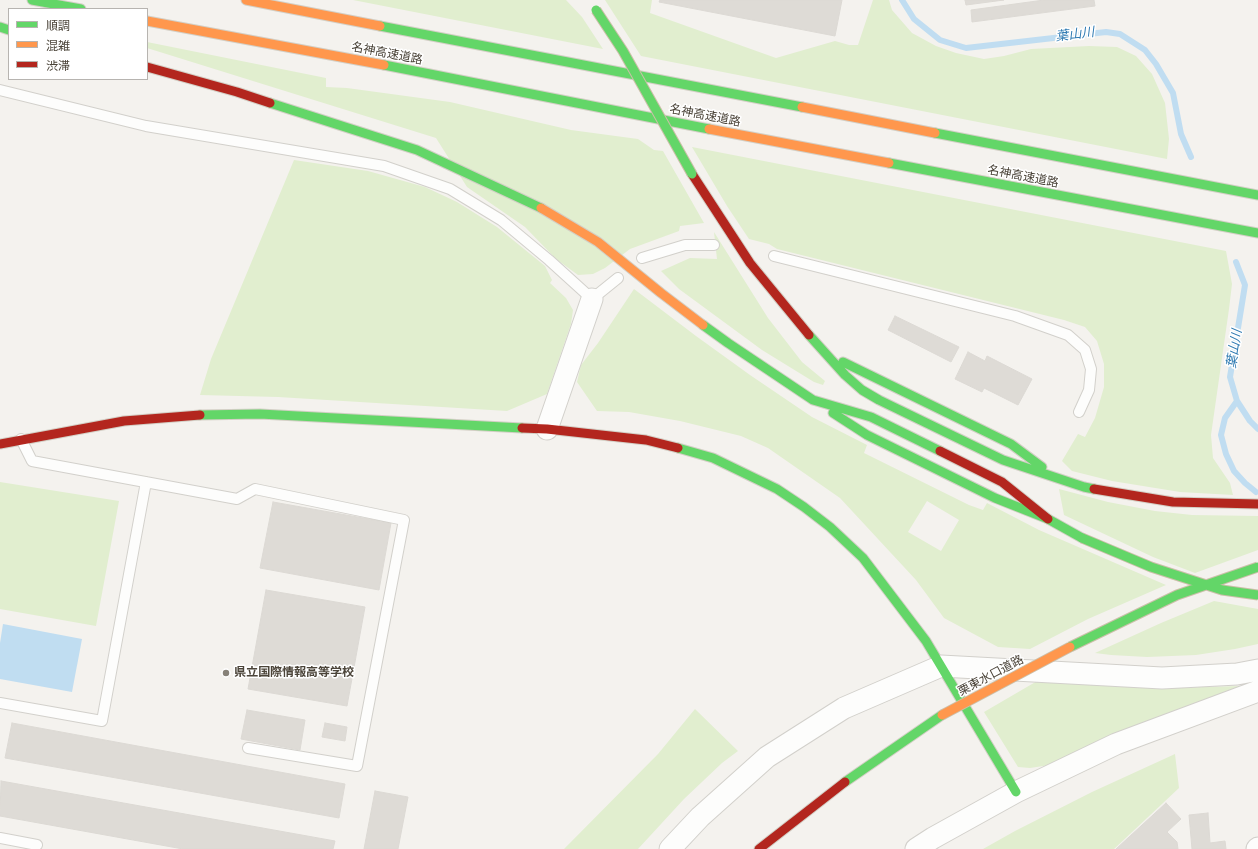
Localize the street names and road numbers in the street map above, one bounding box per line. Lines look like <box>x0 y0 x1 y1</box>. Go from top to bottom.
street label: 名神高速道路 <box>350 40 424 68</box>
street label: 名神高速道路 <box>668 102 742 130</box>
street label: 名神高速道路 <box>986 163 1060 191</box>
street label: 栗東水口道路 <box>956 653 1026 699</box>

